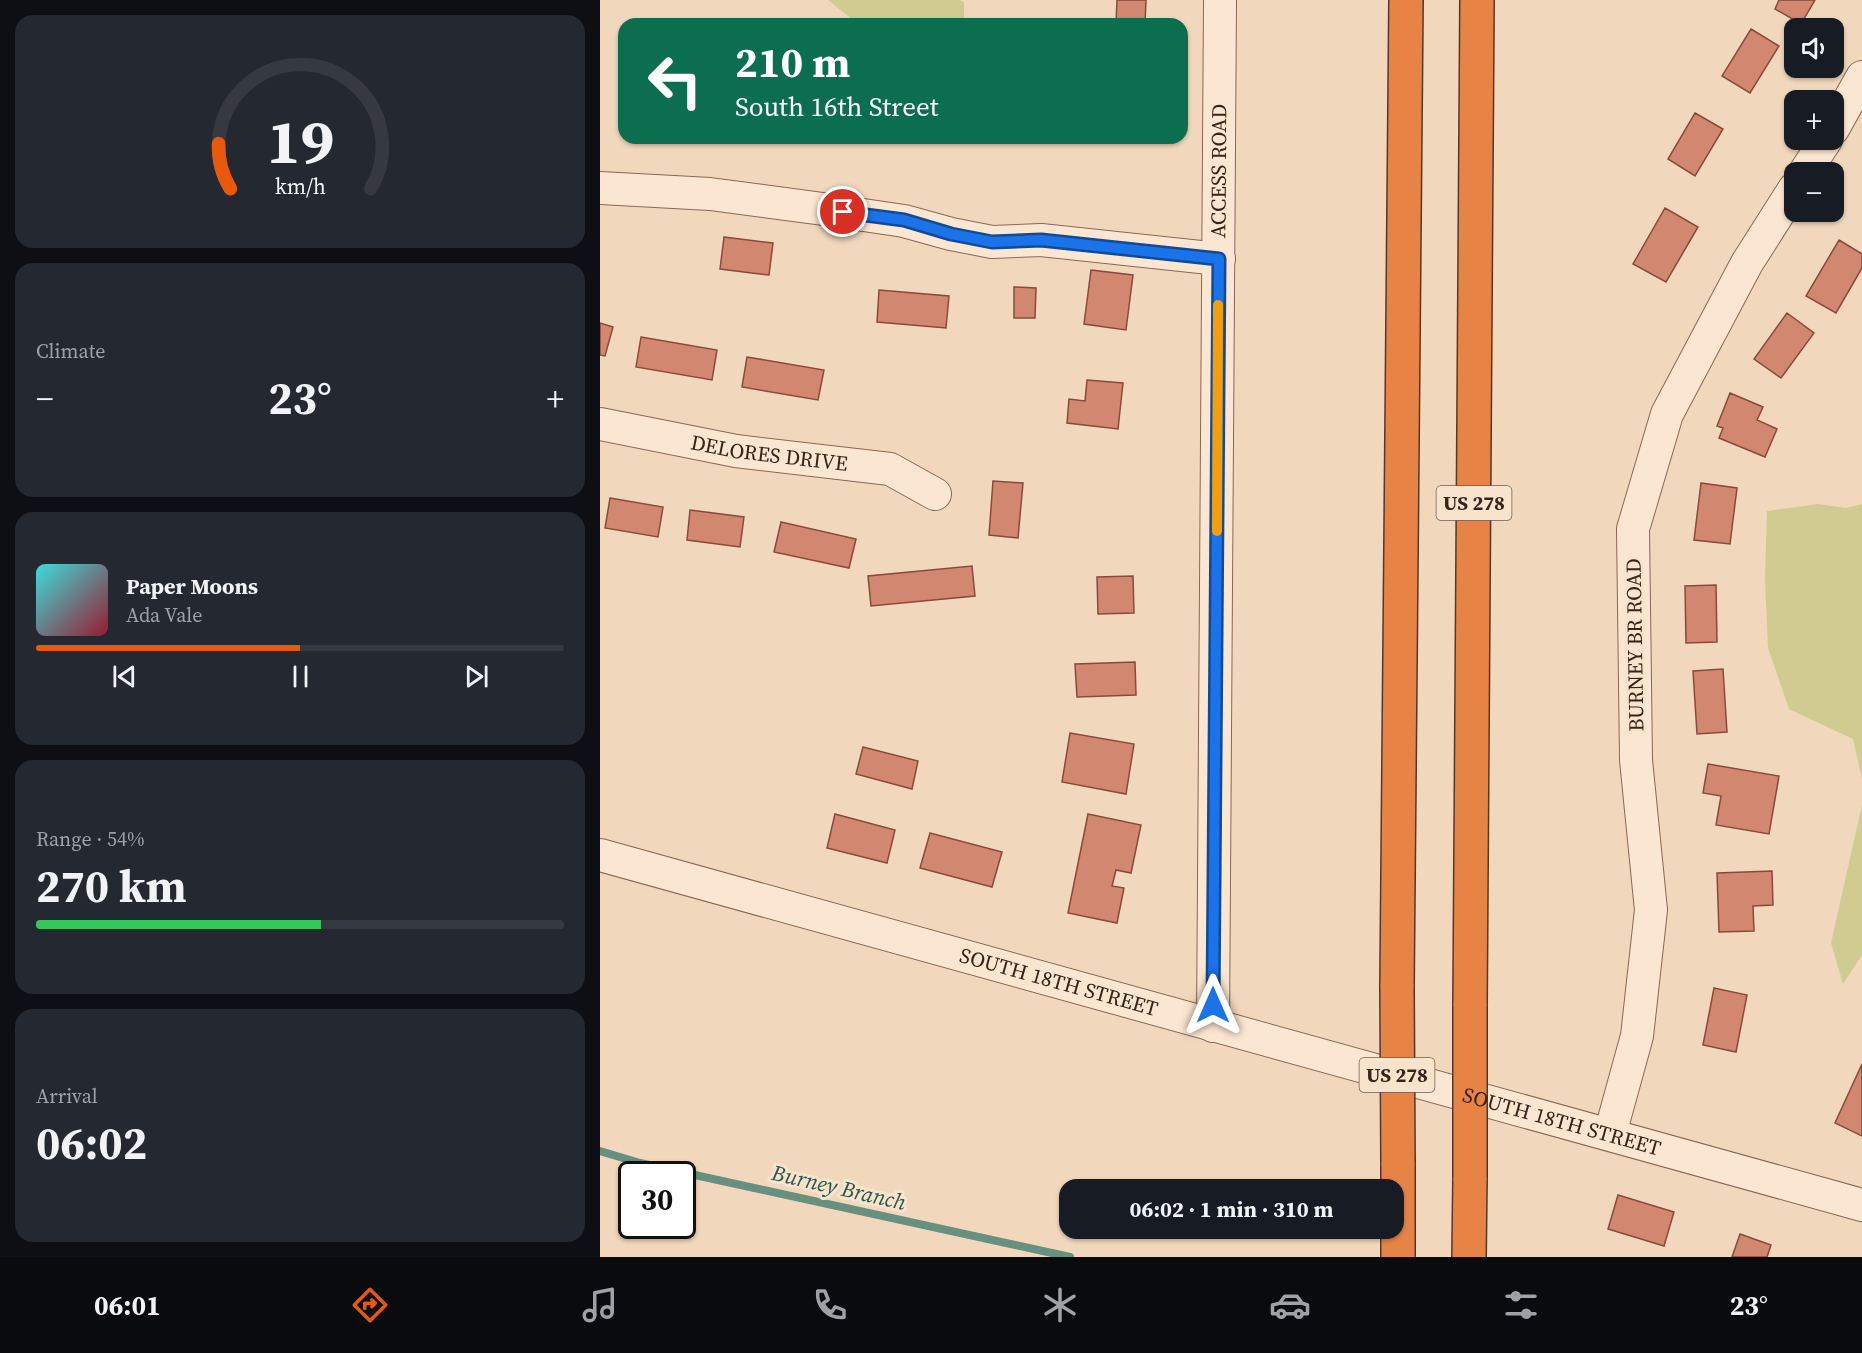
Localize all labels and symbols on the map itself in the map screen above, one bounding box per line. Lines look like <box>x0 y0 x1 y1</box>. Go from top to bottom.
street label: ACCESS ROAD <box>1203 104 1233 238</box>
pin <box>817 186 868 237</box>
street label: DELORES DRIVE <box>688 427 849 478</box>
road number: US 278 <box>1436 486 1512 520</box>
street label: BURNEY BR ROAD <box>1618 558 1651 732</box>
street label: SOUTH 18TH STREET <box>956 940 1162 1023</box>
position arrow <box>1181 973 1245 1037</box>
road number: US 278 <box>1360 1058 1434 1092</box>
street label: SOUTH 18TH STREET <box>1459 1080 1665 1163</box>
water label: Burney Branch <box>768 1157 909 1217</box>
speed limit sign: 30 <box>618 1161 696 1239</box>

